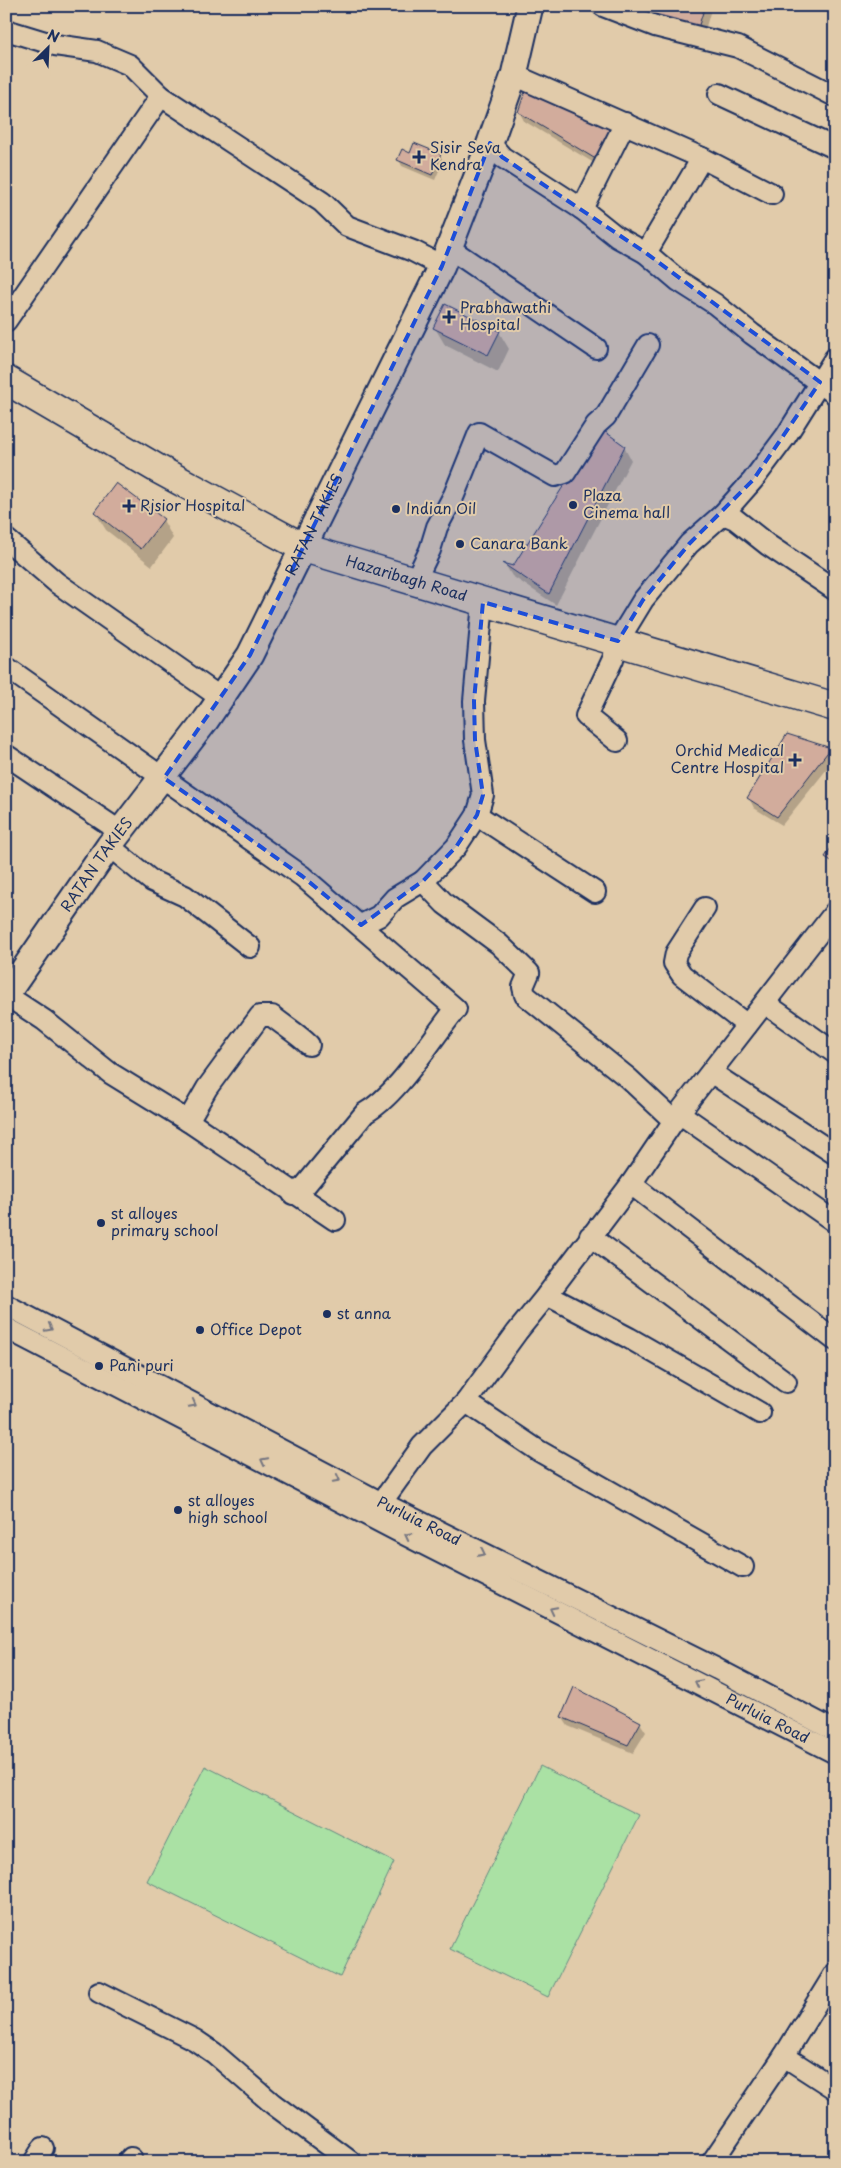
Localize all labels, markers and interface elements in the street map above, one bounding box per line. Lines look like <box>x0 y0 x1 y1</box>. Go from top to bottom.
north arrow <box>22 22 72 72</box>
text: N <box>44 24 63 48</box>
place label: Sisir Seva Kendra <box>430 135 501 175</box>
marker: Sisir Seva Kendra <box>412 150 426 164</box>
place label: Prabhawathi Hospital <box>460 295 551 335</box>
marker: Prabhawathi Hospital <box>442 310 456 324</box>
street label: RATAN TAKIES <box>278 469 348 579</box>
place label: Plaza Cinema hall <box>583 483 670 523</box>
place label: Rjsior Hospital <box>140 493 245 516</box>
place label: Indian Oil <box>406 496 476 519</box>
marker: Rjsior Hospital <box>122 499 136 513</box>
marker: Plaza Cinema hall <box>567 499 579 511</box>
marker: Indian Oil <box>390 503 402 515</box>
place label: Canara Bank <box>470 531 568 554</box>
marker: Canara Bank <box>454 538 466 550</box>
street label: Hazaribagh Road <box>343 548 470 606</box>
place label: Orchid Medical Centre Hospital <box>671 738 784 778</box>
marker: Orchid Medical Centre Hospital <box>788 753 802 767</box>
street label: RATAN TAKIES <box>54 811 137 916</box>
place label: st alloyes primary school <box>111 1201 219 1241</box>
marker: st alloyes primary school <box>95 1217 107 1229</box>
place label: st anna <box>337 1301 392 1324</box>
marker: st anna <box>321 1308 333 1320</box>
place label: Office Depot <box>210 1317 302 1340</box>
one-way arrow <box>44 1322 53 1332</box>
marker: Office Depot <box>194 1324 206 1336</box>
place label: Pani puri <box>109 1353 174 1376</box>
marker: Pani puri <box>93 1360 105 1372</box>
one-way arrow <box>188 1398 197 1408</box>
one-way arrow <box>260 1457 269 1467</box>
one-way arrow <box>332 1473 341 1483</box>
place label: st alloyes high school <box>188 1488 268 1528</box>
street label: Purluia Road <box>374 1489 465 1550</box>
marker: st alloyes high school <box>172 1504 184 1516</box>
one-way arrow <box>404 1532 413 1542</box>
one-way arrow <box>477 1546 486 1557</box>
one-way arrow <box>549 1606 558 1616</box>
one-way arrow <box>694 1679 703 1689</box>
street label: Purluia Road <box>723 1687 814 1748</box>

